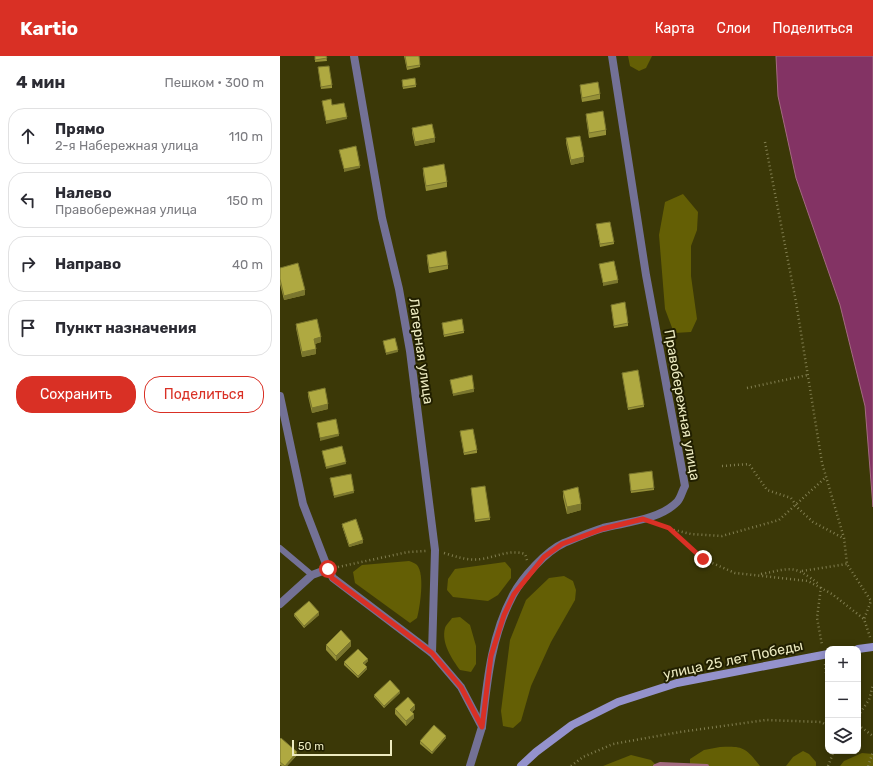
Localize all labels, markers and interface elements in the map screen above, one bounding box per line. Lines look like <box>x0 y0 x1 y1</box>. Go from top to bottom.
text: Kartio <box>20 17 78 40</box>
text: Карта <box>655 20 695 37</box>
text: Слои <box>717 20 751 37</box>
text: Поделиться <box>773 20 853 37</box>
text: 4 мин <box>16 72 65 92</box>
text: Пешком · 300 m <box>164 75 264 90</box>
text: Прямо <box>55 120 105 138</box>
icon: ahead <box>17 125 39 147</box>
text: 110 m <box>229 129 263 144</box>
text: 2-я Набережная улица <box>55 138 198 153</box>
text: Налево <box>55 184 112 202</box>
icon: left <box>17 189 39 211</box>
text: 150 m <box>227 193 263 208</box>
text: Правобережная улица <box>55 202 197 217</box>
icon: right <box>17 253 39 275</box>
text: Направо <box>55 255 121 273</box>
text: 40 m <box>232 257 263 272</box>
street label: Лагерная улица <box>405 297 437 405</box>
icon: arrive <box>17 317 39 339</box>
text: Пункт назначения <box>55 319 197 337</box>
street label: Правобережная улица <box>660 328 704 482</box>
button: Сохранить <box>16 376 136 413</box>
button: Поделиться <box>144 376 264 413</box>
route end <box>694 550 712 568</box>
route start <box>319 560 337 578</box>
street label: улица 25 лет Победы <box>662 637 804 683</box>
map controls <box>825 646 861 754</box>
button: + <box>825 646 861 682</box>
button: − <box>825 682 861 718</box>
button: layers <box>825 718 861 754</box>
scale bar <box>292 738 392 757</box>
text: 50 m <box>298 740 324 753</box>

